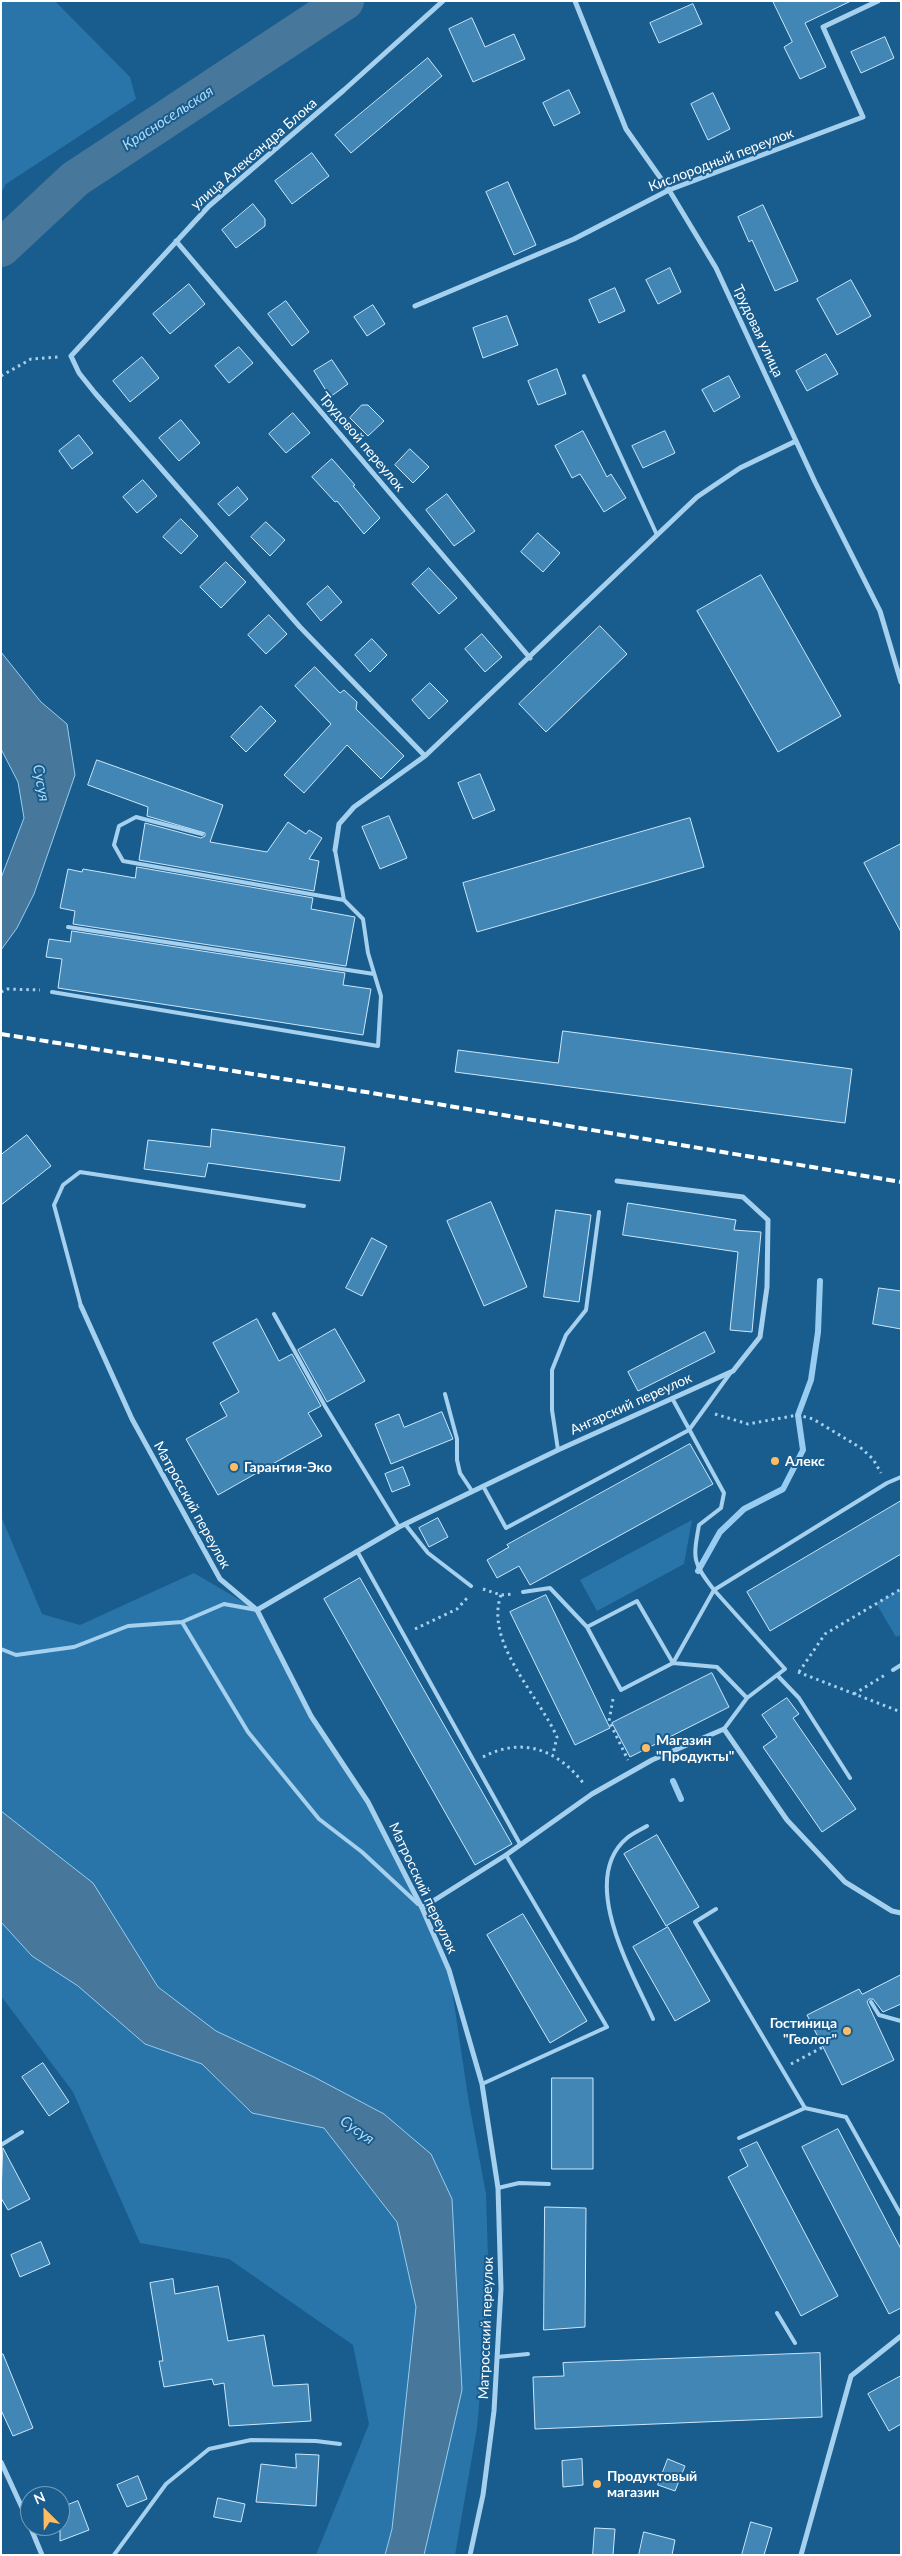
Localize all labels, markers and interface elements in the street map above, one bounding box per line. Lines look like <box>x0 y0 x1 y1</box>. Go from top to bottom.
water label: Красносельская <box>119 82 217 154</box>
street label: улица Александра Блока <box>188 95 320 213</box>
street label: Кислородный переулок <box>646 125 796 195</box>
street label: Трудовая улица <box>729 282 787 380</box>
street label: Трудовой переулок <box>316 389 408 495</box>
water label: Сусуя <box>29 763 53 803</box>
street label: Ангарский переулок <box>567 1370 695 1438</box>
street label: Матросский переулок <box>150 1438 234 1572</box>
place label: Алекс <box>785 1453 825 1469</box>
marker: Алекс <box>769 1455 781 1467</box>
place label: Гарантия-Эко <box>244 1459 332 1475</box>
marker: Гарантия-Эко <box>228 1461 240 1473</box>
place label: Магазин "Продукты" <box>656 1732 734 1764</box>
marker: Магазин "Продукты" <box>640 1742 652 1754</box>
street label: Матросский переулок <box>385 1820 461 1956</box>
place label: Гостиница "Геолог" <box>770 2015 837 2048</box>
marker: Гостиница "Геолог" <box>841 2025 853 2037</box>
water label: Сусуя <box>337 2112 377 2148</box>
street label: Матросский переулок <box>475 2256 497 2400</box>
place label: Продуктовый магазин <box>607 2468 697 2500</box>
marker: Продуктовый магазин <box>591 2478 603 2490</box>
north arrow <box>20 2486 70 2536</box>
text: N <box>31 2488 48 2508</box>

